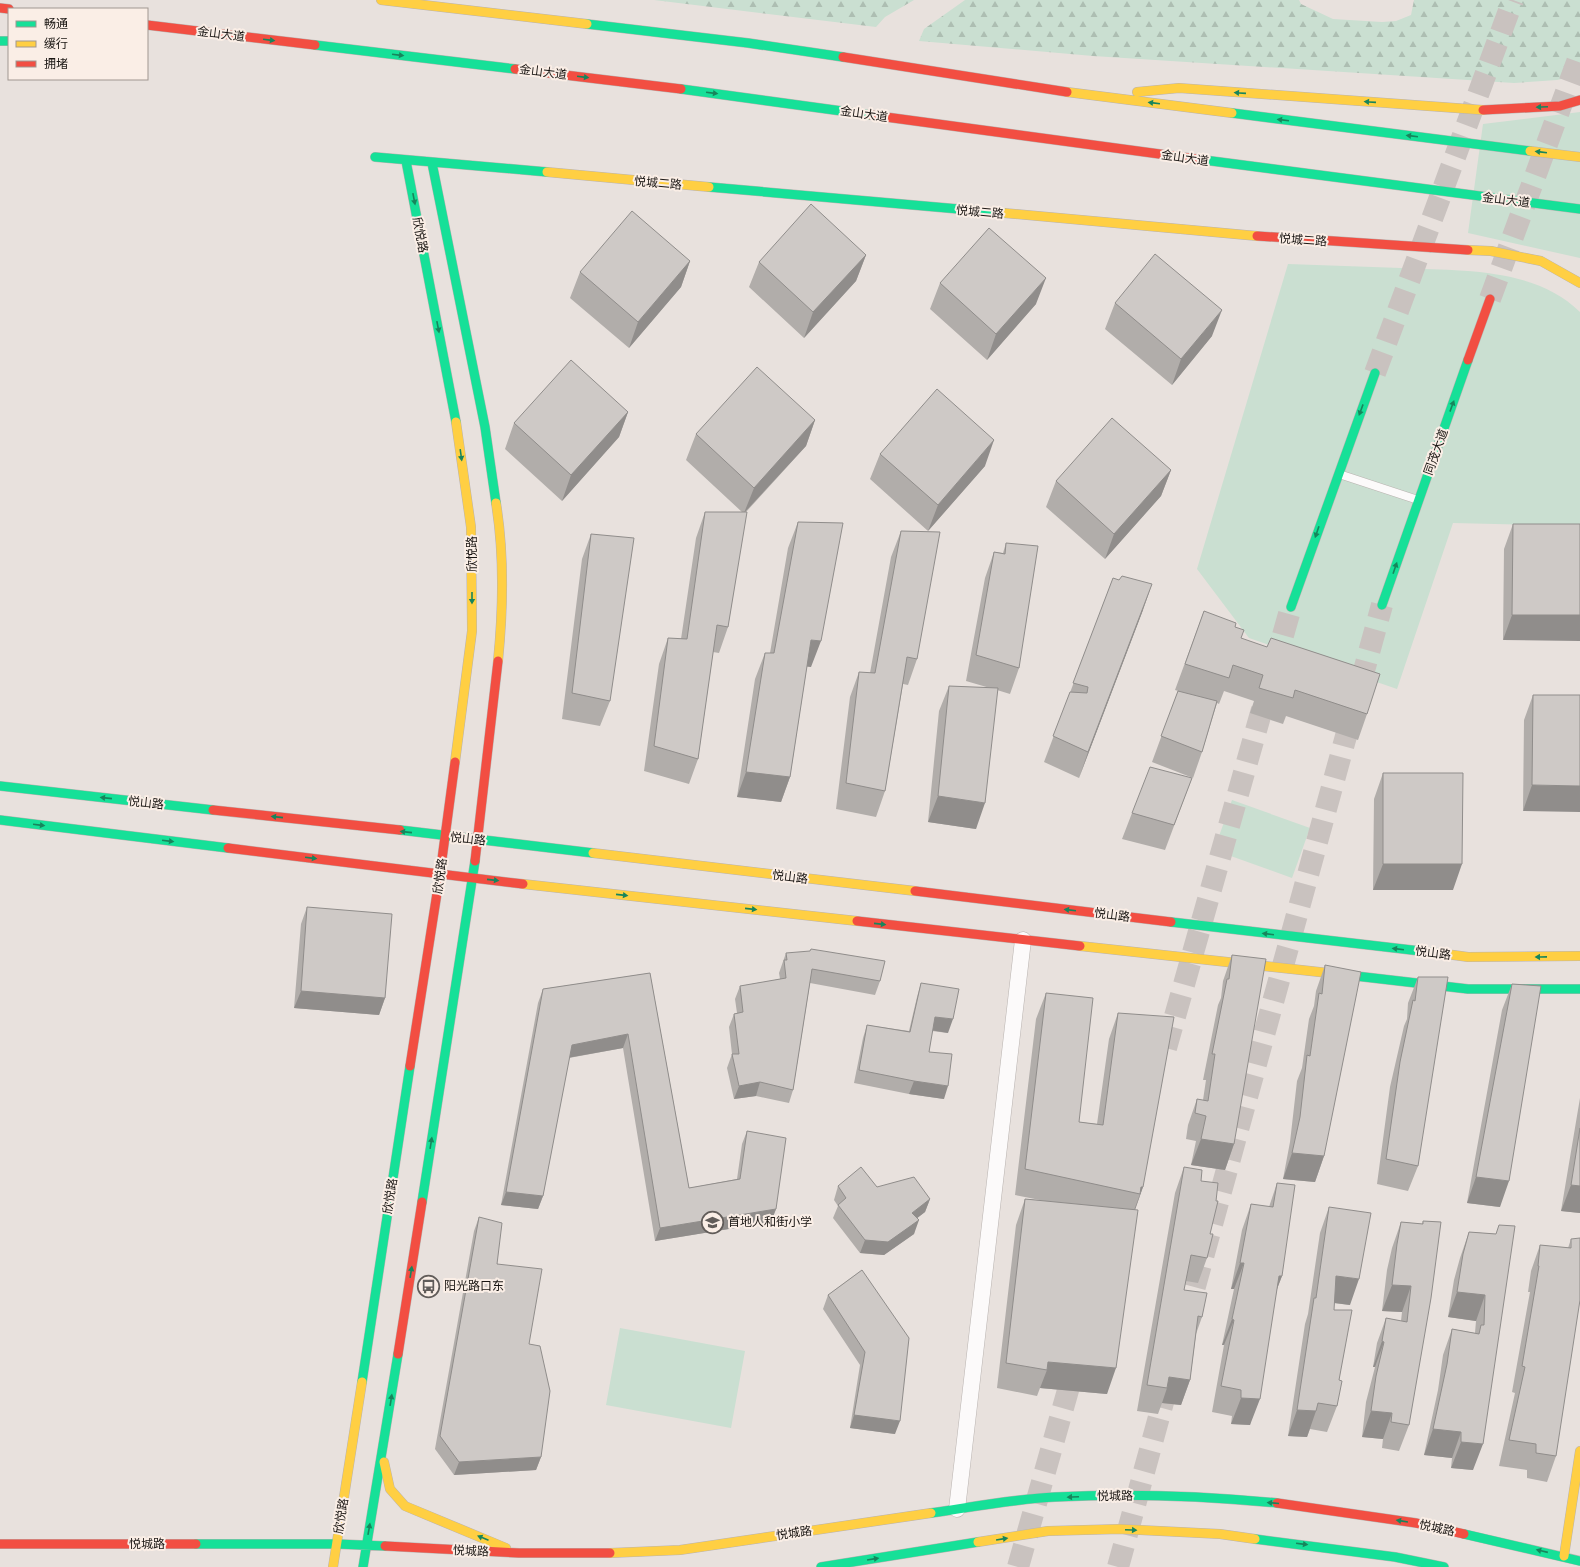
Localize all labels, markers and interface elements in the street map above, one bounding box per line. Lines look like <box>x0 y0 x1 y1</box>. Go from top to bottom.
legend <box>8 8 148 80</box>
text: 畅通 <box>44 17 68 31</box>
street label: 金山大道 <box>196 24 246 44</box>
one-way arrow <box>263 36 275 43</box>
text: 缓行 <box>44 37 68 51</box>
one-way arrow <box>392 52 404 58</box>
text: 拥堵 <box>44 57 68 71</box>
street label: 金山大道 <box>518 62 568 82</box>
one-way arrow <box>577 74 589 80</box>
one-way arrow <box>706 89 718 96</box>
one-way arrow <box>1234 89 1246 96</box>
one-way arrow <box>1364 98 1376 105</box>
one-way arrow <box>1148 100 1160 106</box>
one-way arrow <box>1536 103 1548 110</box>
street label: 金山大道 <box>839 104 889 124</box>
one-way arrow <box>1277 117 1289 123</box>
one-way arrow <box>1406 133 1418 139</box>
street label: 金山大道 <box>1160 148 1210 168</box>
one-way arrow <box>1535 149 1547 155</box>
street label: 悦城二路 <box>633 174 683 192</box>
street label: 金山大道 <box>1481 190 1531 210</box>
one-way arrow <box>411 193 417 205</box>
street label: 悦城二路 <box>955 203 1005 221</box>
street label: 欣悦路 <box>410 216 430 254</box>
street label: 悦城二路 <box>1279 231 1327 249</box>
one-way arrow <box>435 321 441 333</box>
one-way arrow <box>1450 399 1456 411</box>
one-way arrow <box>1358 404 1364 416</box>
street label: 同茂大道 <box>1421 427 1451 477</box>
one-way arrow <box>458 448 465 461</box>
one-way arrow <box>1314 526 1320 538</box>
street label: 欣悦路 <box>465 536 479 572</box>
one-way arrow <box>1392 561 1398 573</box>
one-way arrow <box>469 592 475 605</box>
street label: 悦山路 <box>127 794 165 812</box>
one-way arrow <box>100 795 112 801</box>
one-way arrow <box>271 814 283 821</box>
one-way arrow <box>33 822 45 828</box>
one-way arrow <box>400 828 412 835</box>
street label: 悦山路 <box>449 830 487 848</box>
one-way arrow <box>162 838 174 844</box>
one-way arrow <box>305 855 317 861</box>
street label: 欣悦路 <box>431 857 449 895</box>
street label: 悦山路 <box>771 868 809 886</box>
one-way arrow <box>487 877 499 884</box>
one-way arrow <box>616 892 628 898</box>
one-way arrow <box>745 906 757 912</box>
street label: 悦山路 <box>1093 906 1131 924</box>
one-way arrow <box>1064 907 1076 913</box>
one-way arrow <box>874 920 886 927</box>
one-way arrow <box>1262 930 1274 937</box>
street label: 悦山路 <box>1414 944 1452 962</box>
one-way arrow <box>1391 946 1404 952</box>
one-way arrow <box>1535 953 1547 960</box>
one-way arrow <box>428 1137 434 1150</box>
street label: 欣悦路 <box>380 1177 400 1215</box>
school or university icon: 首地人和街小学 <box>699 1209 725 1235</box>
place label: 首地人和街小学 <box>728 1215 812 1229</box>
one-way arrow <box>408 1266 414 1278</box>
bus stop icon: 阳光路口东 <box>415 1273 441 1299</box>
place label: 阳光路口东 <box>444 1279 504 1293</box>
one-way arrow <box>388 1394 394 1406</box>
street label: 悦城路 <box>1097 1489 1133 1503</box>
one-way arrow <box>1067 1493 1079 1500</box>
street label: 欣悦路 <box>331 1497 351 1535</box>
one-way arrow <box>1267 1500 1279 1507</box>
street label: 悦城路 <box>1418 1517 1456 1539</box>
one-way arrow <box>1396 1518 1408 1524</box>
one-way arrow <box>366 1522 372 1535</box>
street label: 悦城路 <box>775 1524 813 1542</box>
one-way arrow <box>1125 1527 1138 1533</box>
one-way arrow <box>477 1535 488 1541</box>
one-way arrow <box>996 1536 1008 1542</box>
street label: 悦城路 <box>129 1537 165 1551</box>
one-way arrow <box>1296 1541 1309 1547</box>
street label: 悦城路 <box>453 1543 489 1559</box>
one-way arrow <box>1536 1548 1549 1554</box>
one-way arrow <box>867 1556 879 1562</box>

